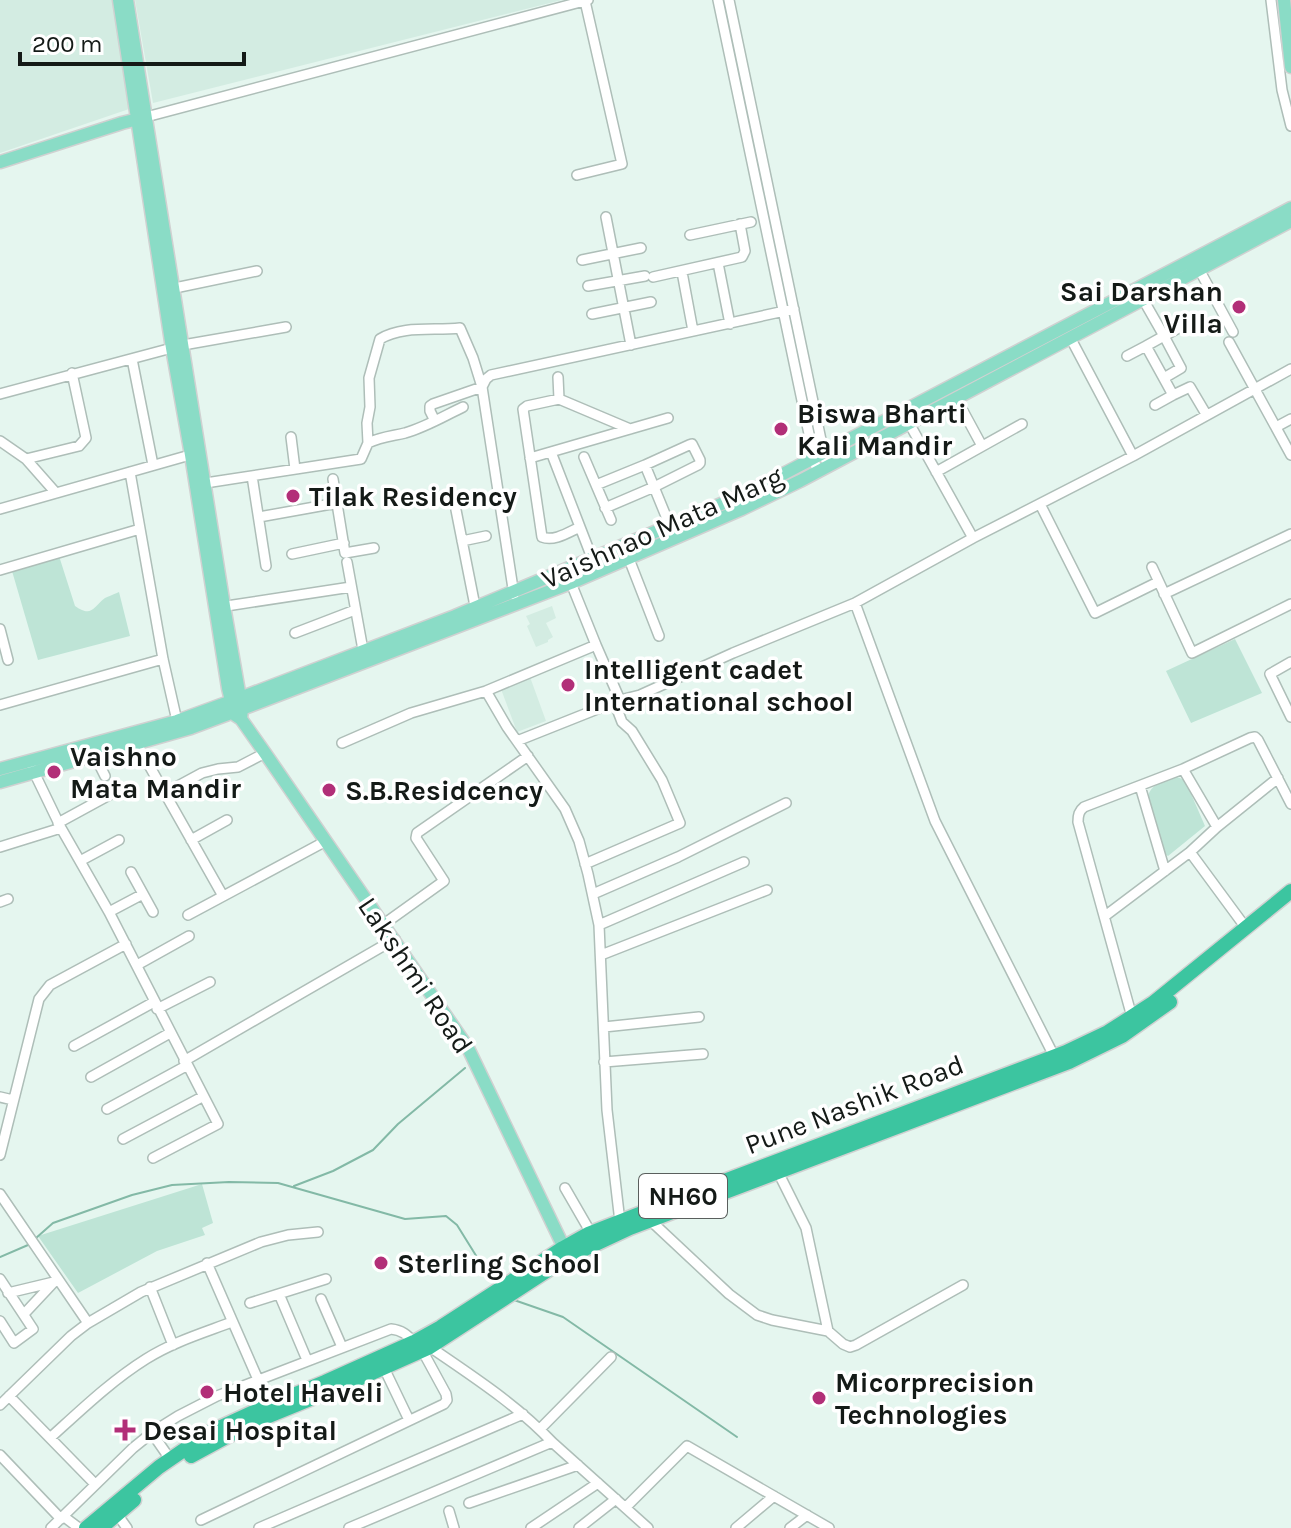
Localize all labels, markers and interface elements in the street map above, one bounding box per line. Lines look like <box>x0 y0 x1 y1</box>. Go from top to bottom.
scale bar <box>20 16 244 66</box>
text: 200 m <box>32 30 103 58</box>
place label: Sai Darshan Villa <box>1060 275 1223 340</box>
marker: Sai Darshan Villa <box>1230 298 1248 316</box>
place label: Biswa Bharti Kali Mandir <box>797 397 967 462</box>
marker: Biswa Bharti Kali Mandir <box>772 420 790 438</box>
street label: Vaishnao Mata Marg <box>536 459 788 596</box>
place label: Tilak Residency <box>309 480 517 513</box>
marker: Tilak Residency <box>284 487 302 505</box>
place label: Intelligent cadet International school <box>584 653 853 718</box>
marker: Intelligent cadet International school <box>559 676 577 694</box>
place label: Vaishno Mata Mandir <box>70 740 241 805</box>
marker: Vaishno Mata Mandir <box>45 763 63 781</box>
place label: S.B.Residcency <box>345 774 543 807</box>
marker: S.B.Residcency <box>320 781 338 799</box>
street label: Lakshmi Road <box>351 891 480 1060</box>
street label: Pune Nashik Road <box>740 1048 968 1161</box>
road number: NH60 <box>639 1174 727 1218</box>
place label: Sterling School <box>397 1247 601 1280</box>
marker: Sterling School <box>372 1254 390 1272</box>
place label: Micorprecision Technologies <box>835 1366 1035 1431</box>
place label: Hotel Haveli <box>223 1376 383 1409</box>
marker: Hotel Haveli <box>198 1383 216 1401</box>
marker: Micorprecision Technologies <box>810 1389 828 1407</box>
place label: Desai Hospital <box>143 1414 337 1447</box>
marker: Desai Hospital <box>114 1419 136 1441</box>

